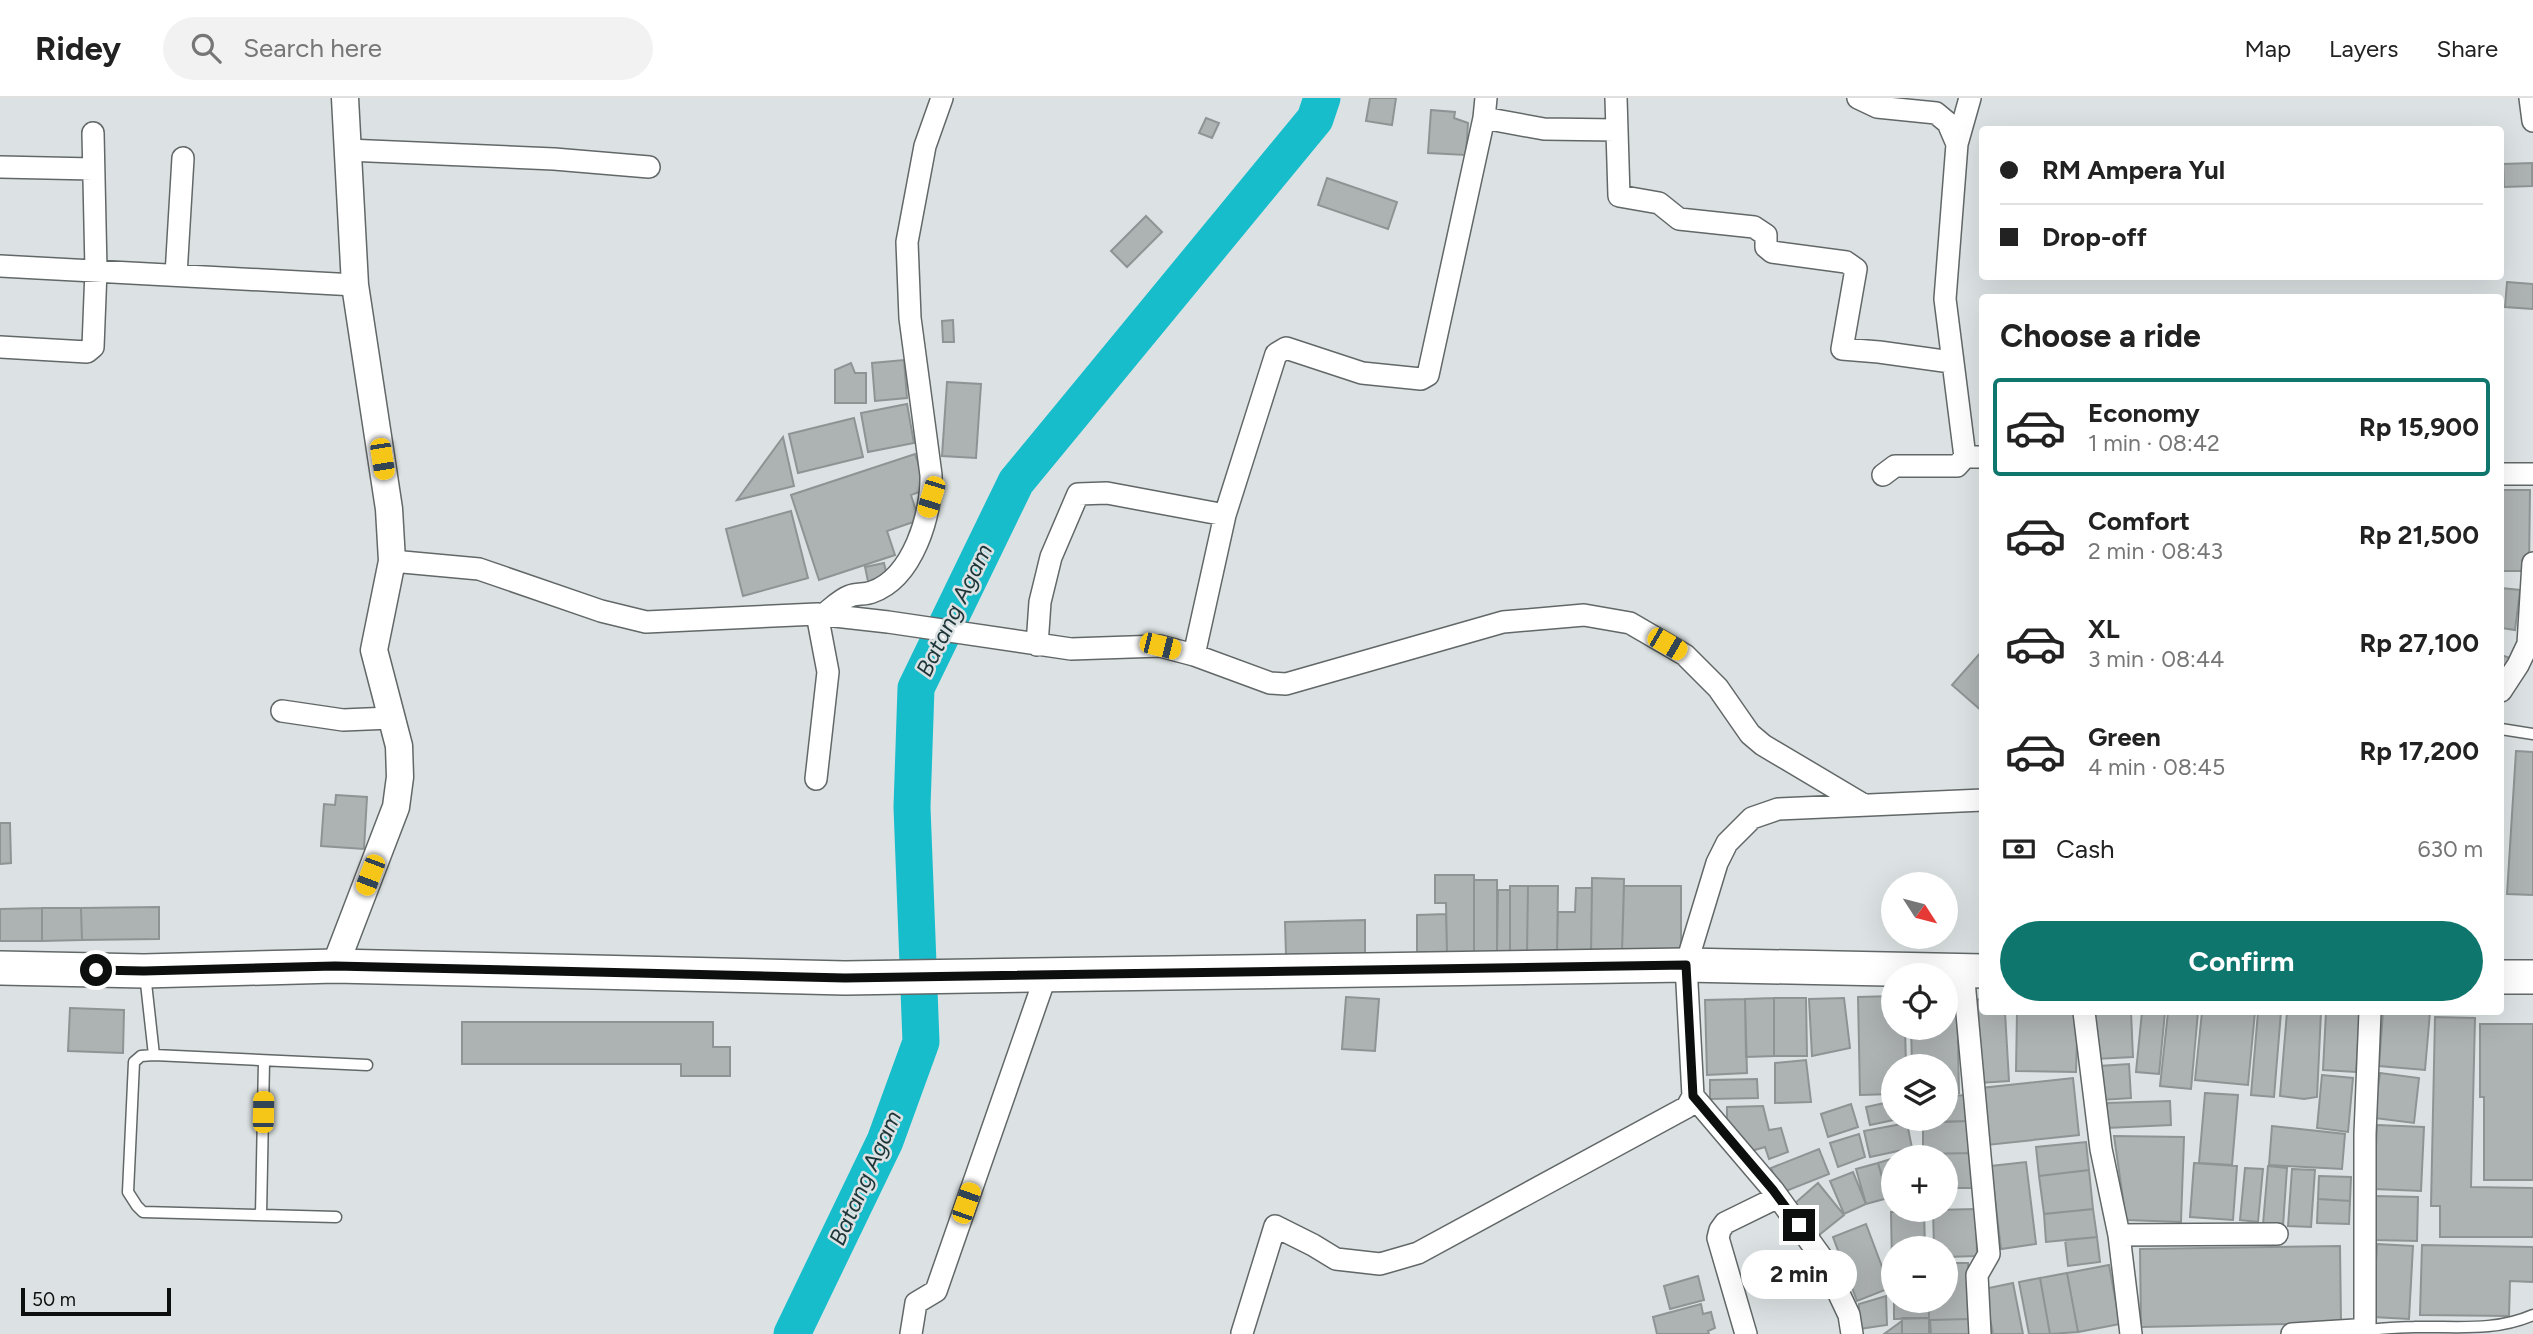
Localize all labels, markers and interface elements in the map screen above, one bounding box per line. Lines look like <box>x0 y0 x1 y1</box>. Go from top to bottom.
search box <box>163 17 653 80</box>
text: Ridey <box>35 29 121 68</box>
icon: search <box>187 29 225 67</box>
text: Search here <box>243 32 382 64</box>
text: Map <box>2244 34 2291 63</box>
text: Layers <box>2329 34 2398 63</box>
text: Share <box>2436 34 2498 63</box>
text: RM Ampera Yul <box>2042 154 2225 186</box>
text: Drop-off <box>2042 221 2147 253</box>
text: Choose a ride <box>2000 317 2201 355</box>
icon: car <box>2004 396 2067 459</box>
text: Economy <box>2088 397 2200 429</box>
text: Rp 15,900 <box>2359 411 2479 443</box>
text: 1 min · 08:42 <box>2088 429 2220 457</box>
car <box>369 437 396 481</box>
car <box>915 474 948 520</box>
icon: car <box>2004 504 2067 567</box>
text: Comfort <box>2088 505 2190 537</box>
text: Rp 21,500 <box>2359 519 2479 551</box>
text: 2 min · 08:43 <box>2088 537 2223 565</box>
water label: Batang Agam <box>910 539 998 681</box>
icon: car <box>2004 612 2067 675</box>
text: XL <box>2088 613 2120 645</box>
car <box>1644 624 1691 664</box>
text: Rp 27,100 <box>2360 627 2479 659</box>
car <box>1138 631 1183 661</box>
text: 3 min · 08:44 <box>2088 645 2224 673</box>
icon: car <box>2004 720 2067 783</box>
text: Green <box>2088 721 2161 753</box>
text: Rp 17,200 <box>2360 735 2479 767</box>
text: 4 min · 08:45 <box>2088 753 2225 781</box>
icon: cash <box>2000 830 2038 868</box>
text: Cash <box>2056 833 2115 865</box>
text: 630 m <box>2417 835 2483 863</box>
car <box>353 852 388 898</box>
north arrow <box>1881 872 1958 948</box>
map controls <box>1881 872 1958 1313</box>
button: Confirm <box>2000 921 2483 1001</box>
route start <box>80 954 112 986</box>
button: locate <box>1881 963 1958 1040</box>
button: layers <box>1881 1054 1958 1131</box>
car <box>253 1091 274 1133</box>
water label: Batang Agam <box>823 1107 907 1249</box>
button: + <box>1881 1145 1958 1222</box>
car <box>950 1180 983 1226</box>
route end <box>1783 1209 1815 1241</box>
button: − <box>1881 1236 1958 1313</box>
callout: 2 min <box>1741 1250 1857 1298</box>
text: 2 min <box>1770 1260 1828 1288</box>
scale bar <box>21 1285 172 1317</box>
text: 50 m <box>32 1288 76 1311</box>

